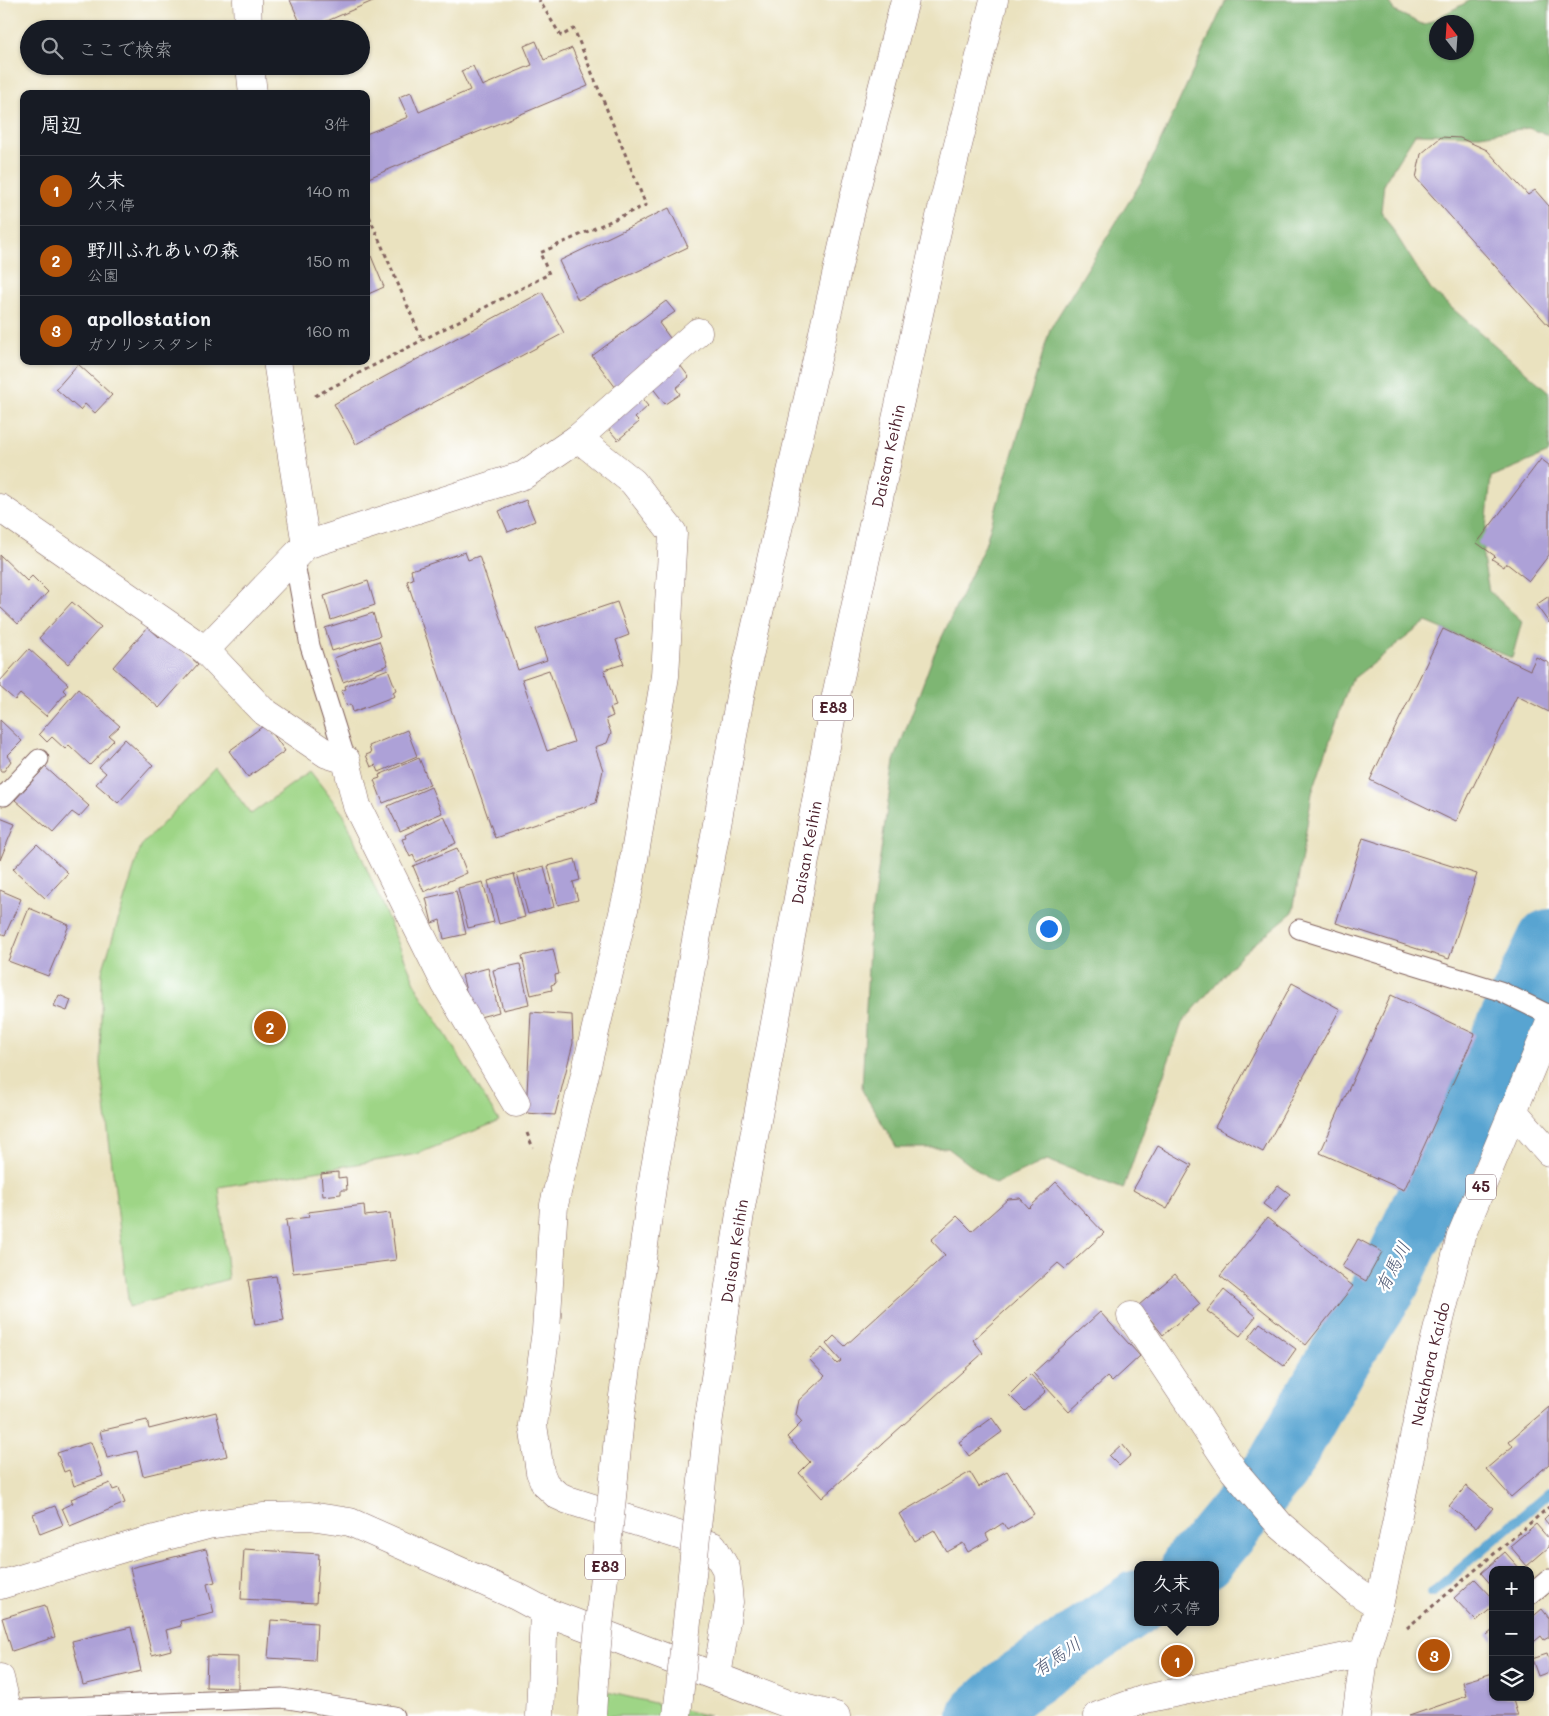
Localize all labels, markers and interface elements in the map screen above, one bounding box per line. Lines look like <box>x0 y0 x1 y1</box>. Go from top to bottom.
north arrow <box>1429 15 1474 60</box>
search box <box>20 20 370 75</box>
icon: search <box>38 34 66 62</box>
text: ここで検索 <box>78 36 173 61</box>
text: 周辺 <box>40 110 82 137</box>
text: 3件 <box>325 113 350 134</box>
text: 久末 <box>87 167 125 192</box>
text: 1 <box>52 180 60 201</box>
text: 140 m <box>306 180 350 201</box>
text: バス停 <box>87 194 135 215</box>
text: 野川ふれあいの森 <box>87 237 239 262</box>
text: 2 <box>52 250 60 271</box>
text: 150 m <box>306 250 350 271</box>
text: 公園 <box>87 264 119 285</box>
text: apollostation <box>87 306 211 331</box>
text: 3 <box>51 320 61 341</box>
text: 160 m <box>305 320 350 341</box>
text: ガソリンスタンド <box>87 333 215 354</box>
street label: Daisan Keihin <box>866 402 909 509</box>
road number: E83 <box>813 696 853 720</box>
street label: Daisan Keihin <box>786 799 826 906</box>
your location <box>1036 916 1062 942</box>
pin: 2 <box>254 1008 286 1046</box>
road number: 45 <box>1466 1174 1496 1200</box>
street label: Daisan Keihin <box>716 1197 752 1304</box>
water label: 有馬川 <box>1369 1237 1415 1296</box>
street label: Nakahara Kaido <box>1406 1300 1454 1428</box>
road number: E83 <box>585 1554 625 1580</box>
popup <box>1134 1561 1219 1626</box>
map controls <box>1489 1566 1534 1701</box>
button: + <box>1489 1566 1534 1611</box>
text: 久末 <box>1152 1570 1191 1595</box>
text: バス停 <box>1152 1597 1201 1618</box>
button: − <box>1489 1611 1534 1656</box>
water label: 有馬川 <box>1027 1631 1086 1681</box>
pin: 3 <box>1418 1636 1450 1674</box>
pin: 1 <box>1161 1642 1193 1680</box>
button: layers <box>1489 1656 1534 1701</box>

